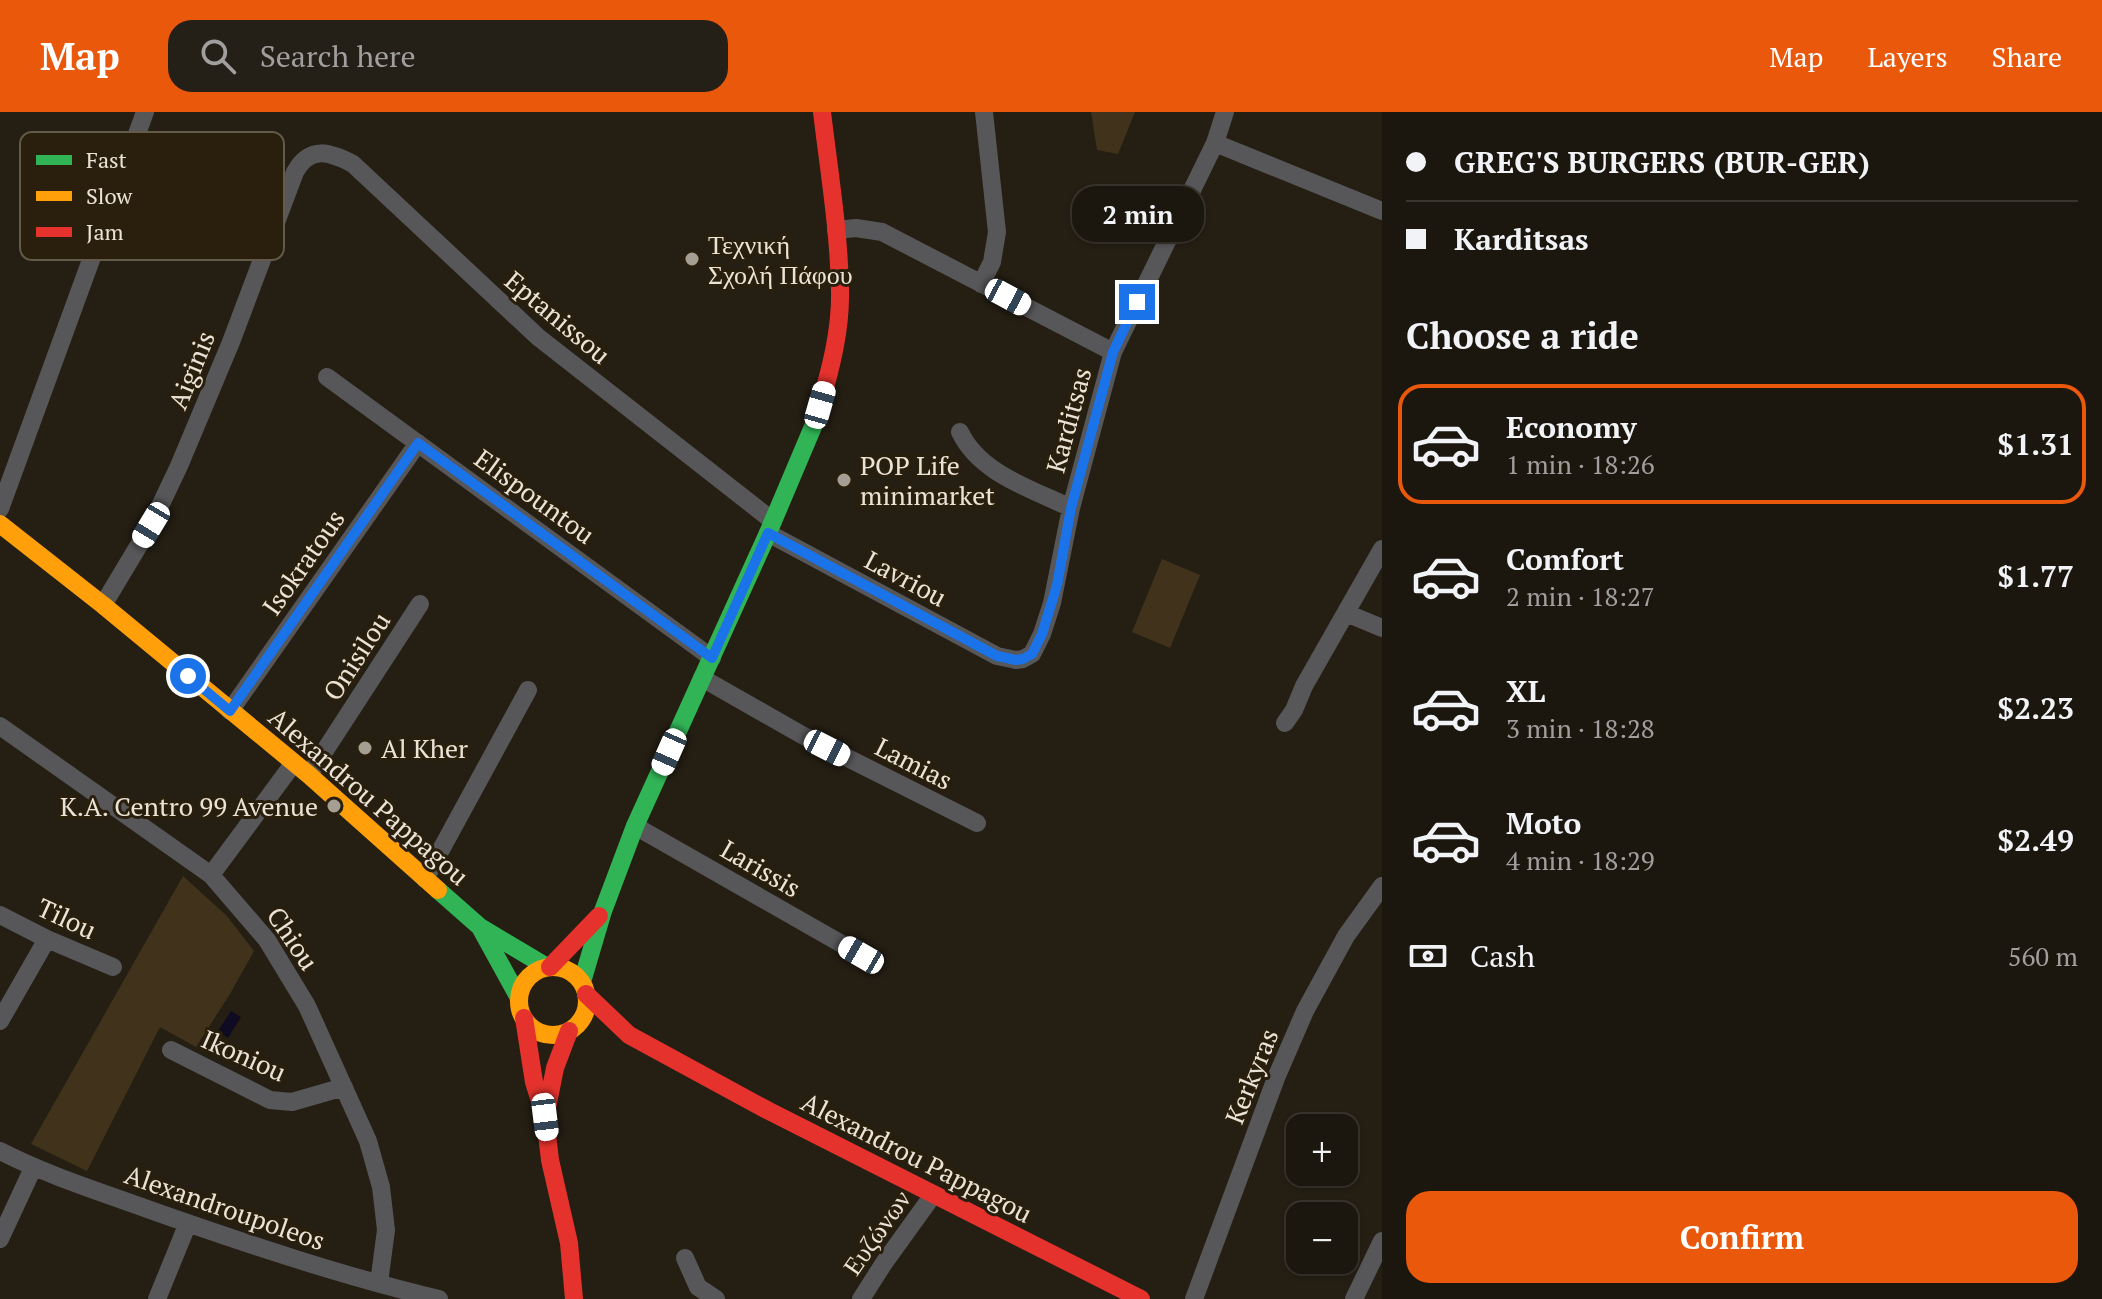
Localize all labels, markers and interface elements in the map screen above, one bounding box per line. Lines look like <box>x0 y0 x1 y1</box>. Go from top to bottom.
search box <box>168 20 728 92</box>
text: Map <box>40 31 120 81</box>
icon: search <box>196 34 240 78</box>
text: Search here <box>260 36 416 76</box>
text: Map <box>1769 38 1823 75</box>
text: Layers <box>1867 38 1948 75</box>
text: Share <box>1992 38 2062 75</box>
legend <box>20 132 284 260</box>
text: GREG'S BURGERS (BUR-GER) <box>1454 142 1870 182</box>
text: Fast <box>86 145 127 174</box>
text: Slow <box>86 181 133 210</box>
callout: 2 min <box>1071 186 1203 242</box>
text: 2 min <box>1102 197 1174 231</box>
text: Jam <box>86 217 124 246</box>
text: Karditsas <box>1454 219 1589 259</box>
place label: Τεχνική Σχολή Πάφου <box>708 227 853 291</box>
marker: Τεχνική Σχολή Πάφου <box>683 250 701 268</box>
street label: Eptanissou <box>498 263 618 371</box>
car <box>981 275 1035 319</box>
route end <box>1119 284 1155 320</box>
text: Choose a ride <box>1406 312 1639 359</box>
street label: Aiginis <box>160 326 222 414</box>
street label: Karditsas <box>1038 364 1098 476</box>
car <box>802 379 838 431</box>
text: Economy <box>1506 407 1637 447</box>
icon: car <box>1410 408 1482 480</box>
text: $1.31 <box>1997 424 2074 464</box>
street label: Elispountou <box>468 441 602 551</box>
text: 1 min · 18:26 <box>1506 447 1655 481</box>
place label: POP Life minimarket <box>860 448 995 512</box>
marker: POP Life minimarket <box>835 471 853 489</box>
car <box>128 498 174 552</box>
street label: Isokratous <box>254 502 352 622</box>
text: Comfort <box>1506 539 1624 579</box>
icon: car <box>1410 540 1482 612</box>
street label: Lavriou <box>859 542 953 614</box>
text: $1.77 <box>1997 556 2074 596</box>
text: 2 min · 18:27 <box>1506 579 1655 613</box>
street label: Onisilou <box>315 605 397 707</box>
route start <box>170 658 206 694</box>
text: XL <box>1506 671 1545 711</box>
icon: car <box>1410 672 1482 744</box>
text: $2.23 <box>1997 688 2074 728</box>
street label: Alexandrou Pappagou <box>262 700 476 892</box>
text: 3 min · 18:28 <box>1506 711 1655 745</box>
car <box>648 725 690 779</box>
car <box>800 726 854 770</box>
street label: Lamias <box>870 729 958 797</box>
place label: Al Kher <box>381 731 468 765</box>
marker: Al Kher <box>356 739 374 757</box>
place label: K.A. Centro 99 Avenue <box>60 789 318 823</box>
marker: K.A. Centro 99 Avenue <box>325 797 343 815</box>
text: Moto <box>1506 803 1581 843</box>
icon: car <box>1410 804 1482 876</box>
text: $2.49 <box>1997 820 2074 860</box>
street label: Larissis <box>715 832 807 904</box>
text: 4 min · 18:29 <box>1506 843 1655 877</box>
street label: Tilou <box>32 890 102 946</box>
street label: Chiou <box>260 900 326 976</box>
car <box>834 933 888 977</box>
icon: cash <box>1406 934 1450 978</box>
text: Cash <box>1470 936 1535 976</box>
text: 560 m <box>2008 939 2078 973</box>
street label: Ikoniou <box>196 1021 292 1089</box>
street label: Kerkyras <box>1217 1023 1285 1129</box>
street label: Alexandrou Pappagou <box>796 1084 1038 1230</box>
car <box>530 1092 560 1142</box>
map controls <box>1286 1114 1358 1274</box>
button: + <box>1286 1114 1358 1186</box>
street label: Alexandroupoleos <box>120 1157 330 1257</box>
street label: Ευζώνων <box>834 1183 918 1281</box>
button: Confirm <box>1406 1191 2078 1283</box>
button: − <box>1286 1202 1358 1274</box>

